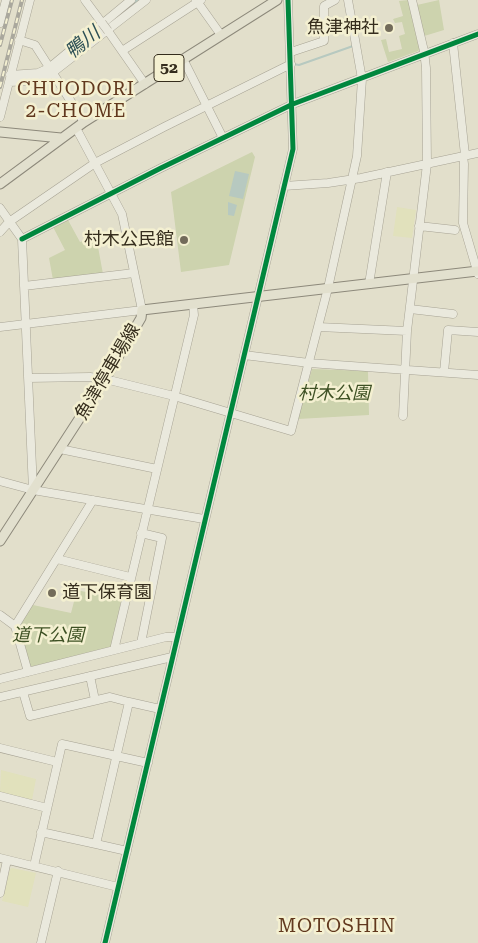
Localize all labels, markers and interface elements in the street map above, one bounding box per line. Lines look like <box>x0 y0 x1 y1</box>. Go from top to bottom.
place label: 魚津神社 <box>307 17 379 39</box>
water label: 鴨川 <box>61 22 105 64</box>
marker: 魚津神社 <box>383 22 395 34</box>
road number: 52 <box>154 54 184 82</box>
district label: CHUODORI 2-CHOME <box>16 78 136 122</box>
place label: 村木公民館 <box>84 229 174 251</box>
marker: 村木公民館 <box>178 234 190 246</box>
street label: 魚津停車場線 <box>71 320 145 424</box>
park label: 村木公園 <box>298 383 370 405</box>
place label: 道下保育園 <box>62 582 152 604</box>
marker: 道下保育園 <box>46 587 58 599</box>
park label: 道下公園 <box>12 625 84 647</box>
district label: MOTOSHIN <box>277 915 397 937</box>

